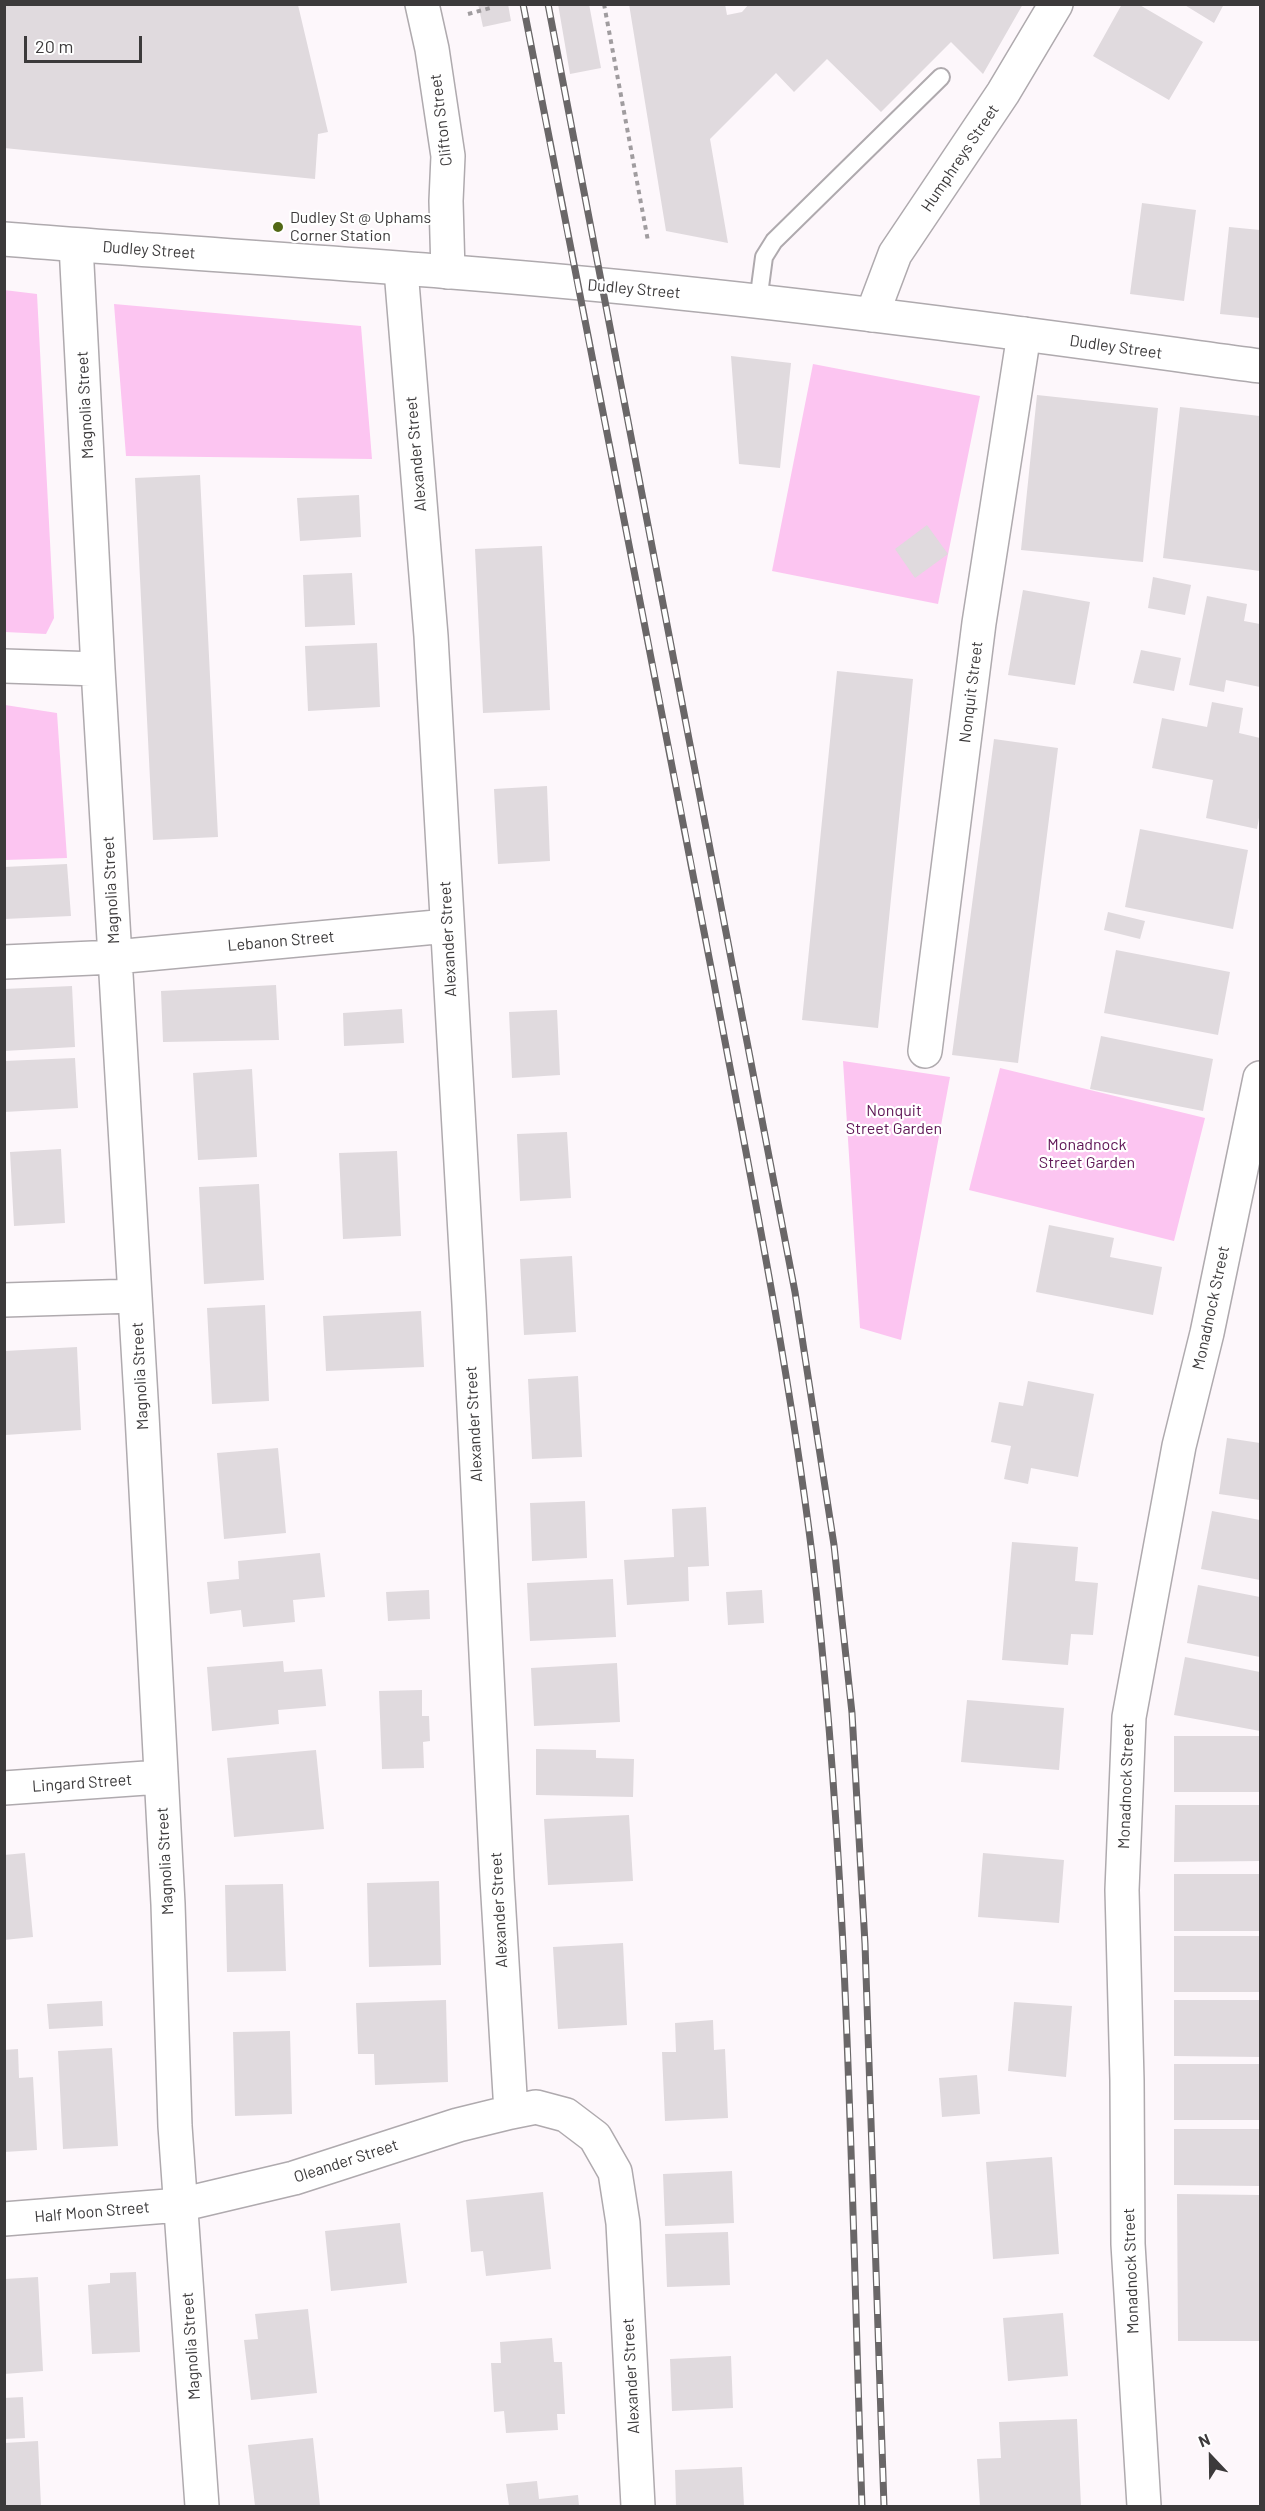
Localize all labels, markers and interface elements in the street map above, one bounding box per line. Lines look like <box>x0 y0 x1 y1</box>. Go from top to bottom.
scale bar <box>27 24 146 62</box>
text: 20 m <box>35 35 73 57</box>
street label: Clifton Street <box>426 73 456 167</box>
street label: Humphreys Street <box>917 101 1003 215</box>
place label: Dudley St @ Uphams Corner Station <box>290 208 431 246</box>
marker: Dudley St @ Uphams Corner Station <box>271 220 285 234</box>
street label: Dudley Street <box>102 237 196 263</box>
street label: Dudley Street <box>587 275 681 303</box>
street label: Dudley Street <box>1069 331 1163 363</box>
street label: Magnolia Street <box>73 350 97 460</box>
street label: Alexander Street <box>401 395 431 513</box>
street label: Nonquit Street <box>955 640 987 744</box>
street label: Magnolia Street <box>99 835 123 945</box>
street label: Alexander Street <box>435 881 461 997</box>
street label: Lebanon Street <box>227 927 335 955</box>
park label: Nonquit Street Garden <box>846 1101 942 1139</box>
park label: Monadnock Street Garden <box>1039 1135 1135 1173</box>
street label: Monadnock Street <box>1188 1244 1234 1372</box>
street label: Magnolia Street <box>128 1321 152 1431</box>
street label: Alexander Street <box>461 1366 487 1482</box>
street label: Monadnock Street <box>1114 1723 1138 1849</box>
street label: Lingard Street <box>32 1770 132 1796</box>
street label: Magnolia Street <box>153 1806 177 1916</box>
street label: Alexander Street <box>486 1852 512 1968</box>
street label: Oleander Street <box>291 2135 401 2187</box>
street label: Half Moon Street <box>34 2197 150 2227</box>
street label: Monadnock Street <box>1119 2208 1143 2334</box>
street label: Magnolia Street <box>178 2291 204 2401</box>
street label: Alexander Street <box>618 2318 644 2434</box>
north arrow <box>1181 2427 1241 2487</box>
text: N <box>1196 2429 1213 2451</box>

